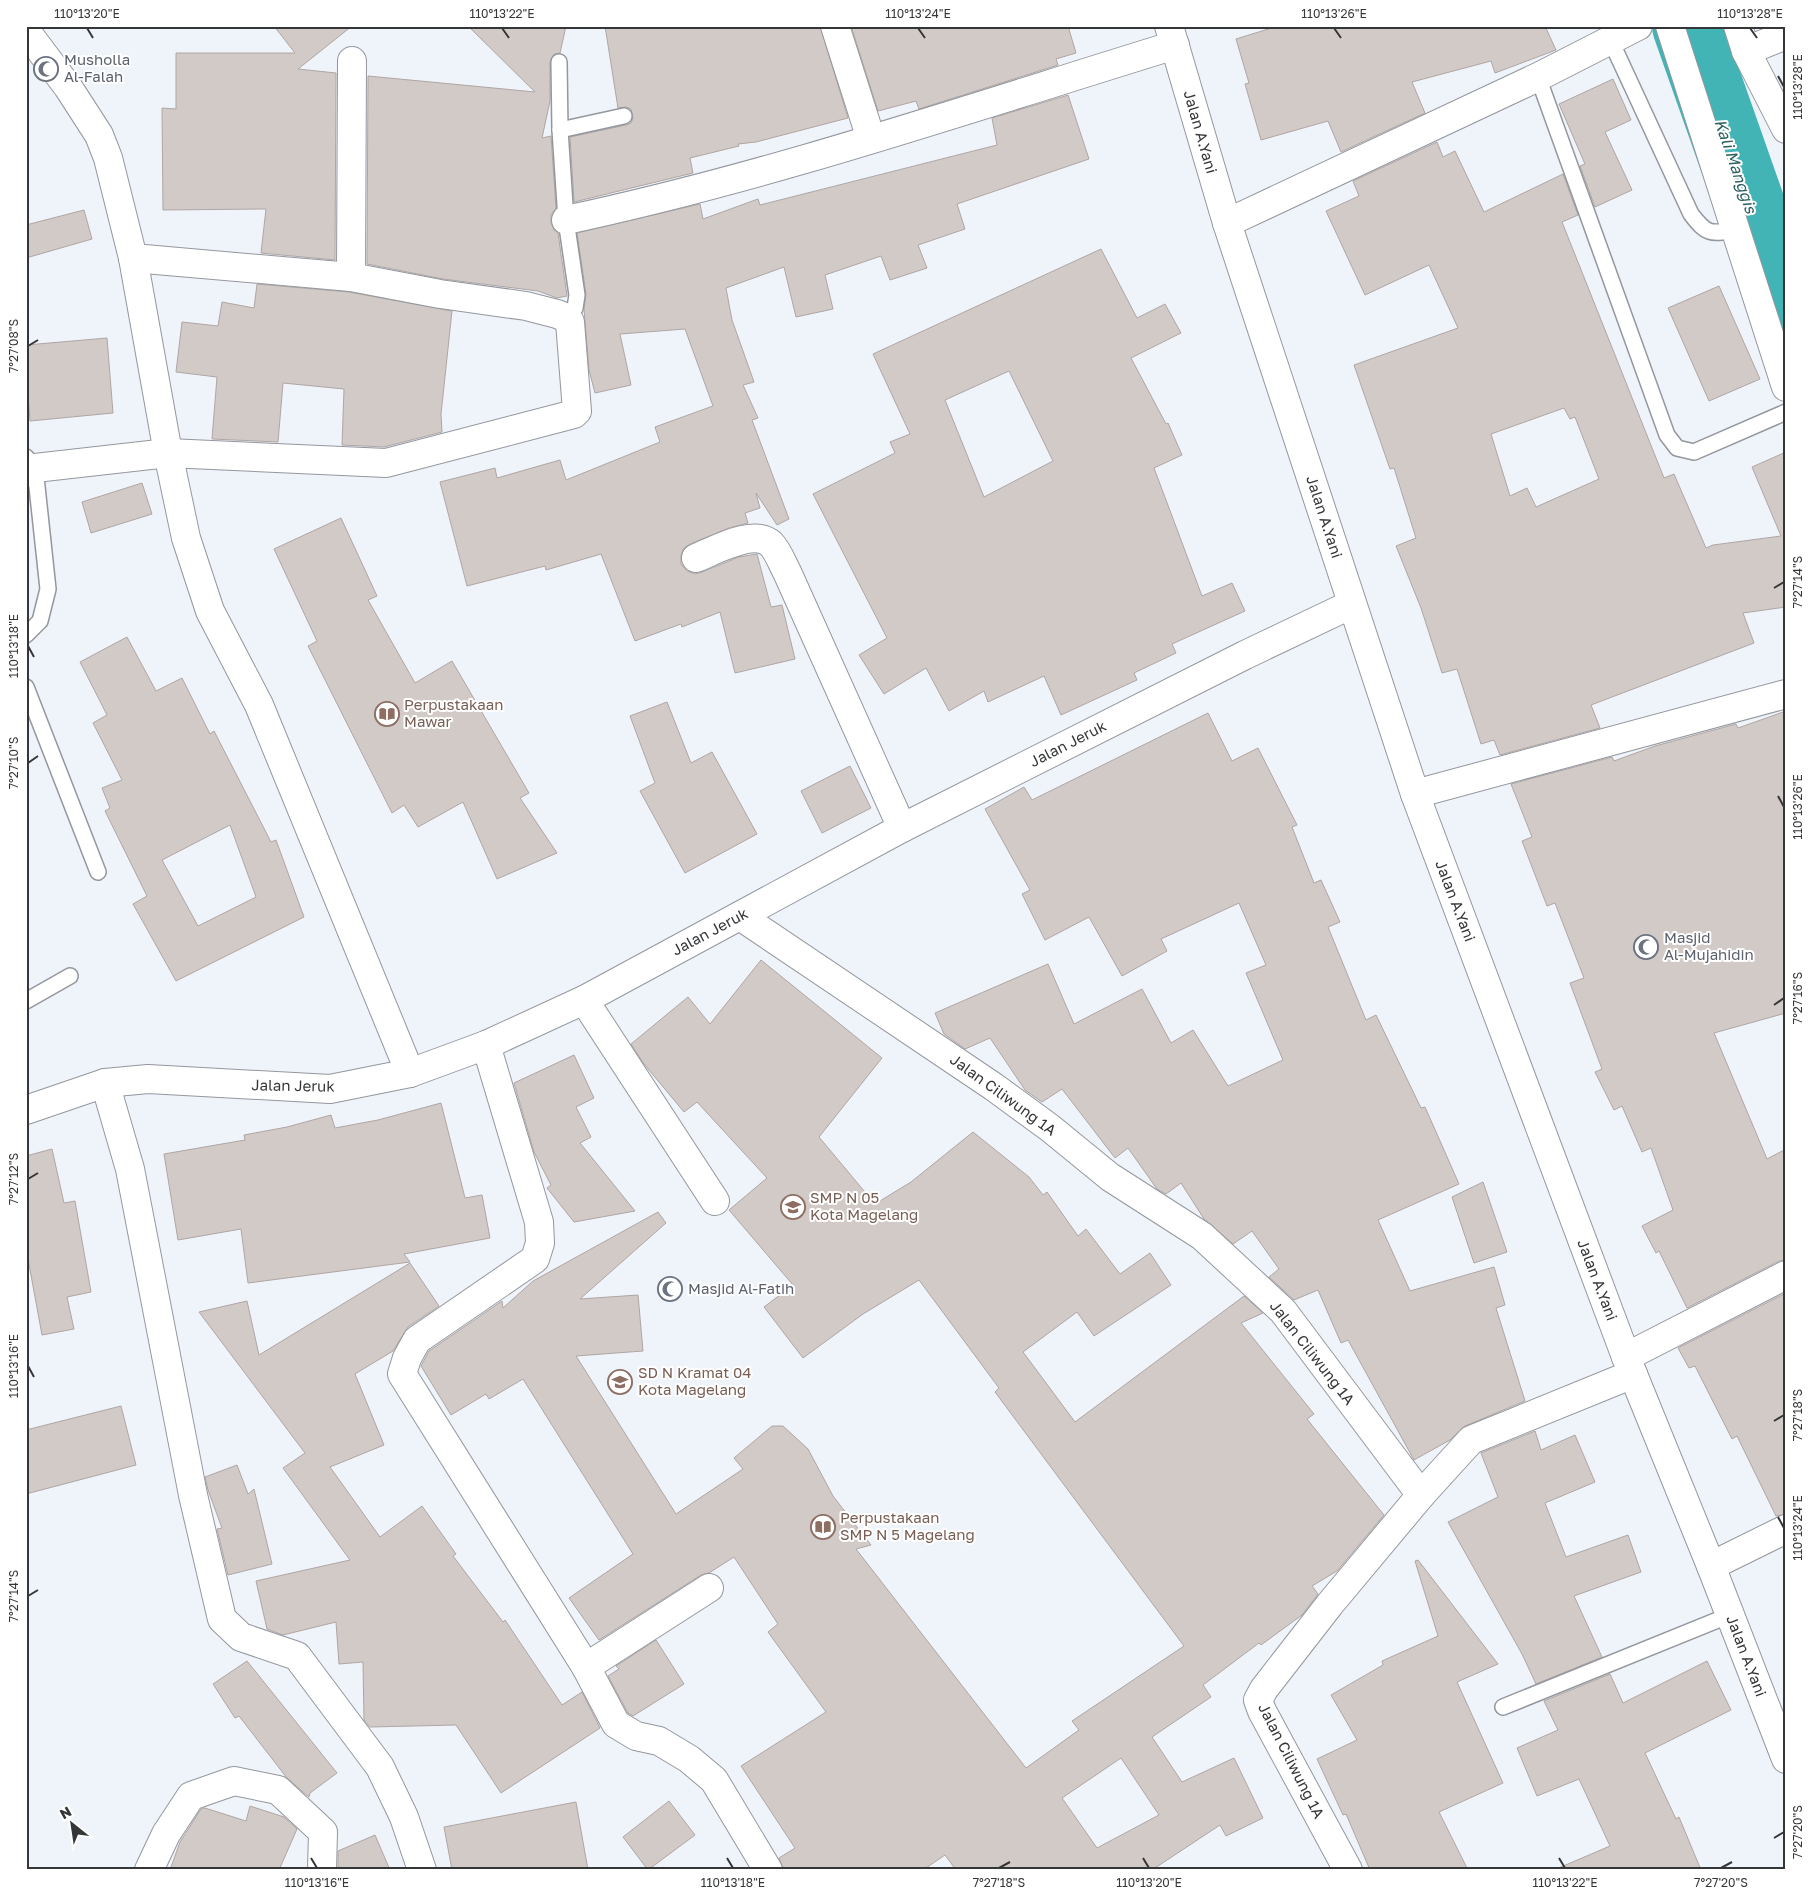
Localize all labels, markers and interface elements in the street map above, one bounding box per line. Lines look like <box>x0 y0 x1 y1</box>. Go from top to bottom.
text: 110°13'20"E <box>54 6 120 21</box>
text: 110°13'22"E <box>469 6 535 21</box>
text: 110°13'24"E <box>885 6 951 21</box>
text: 110°13'26"E <box>1301 6 1367 21</box>
text: 110°13'28"E <box>1717 6 1783 21</box>
place label: Musholla Al-Falah <box>64 50 130 85</box>
text: 110°13'28"E <box>1790 54 1805 120</box>
mosque icon: Musholla Al-Falah <box>33 56 59 82</box>
street label: Jalan A.Yani <box>1181 88 1221 175</box>
water label: Kali Manggis <box>1711 116 1762 217</box>
text: 7°27'08"S <box>6 319 21 373</box>
street label: Jalan A.Yani <box>1303 473 1347 560</box>
text: 7°27'14"S <box>1790 555 1805 608</box>
text: 110°13'18"E <box>6 614 21 678</box>
place label: Perpustakaan Mawar <box>404 695 503 730</box>
library icon: Perpustakaan Mawar <box>374 701 400 727</box>
street label: Jalan Jeruk <box>1026 716 1109 770</box>
text: 7°27'10"S <box>6 736 21 789</box>
text: 110°13'26"E <box>1790 774 1805 840</box>
street label: Jalan A.Yani <box>1432 857 1480 944</box>
street label: Jalan Jeruk <box>668 903 751 959</box>
place label: Masjid Al-Mujahidin <box>1664 928 1754 963</box>
mosque icon: Masjid Al-Mujahidin <box>1633 934 1659 960</box>
text: 7°27'16"S <box>1790 971 1805 1024</box>
street label: Jalan Ciliwung 1A <box>947 1050 1060 1139</box>
street label: Jalan Jeruk <box>251 1075 335 1095</box>
text: 7°27'12"S <box>6 1153 21 1205</box>
place label: SMP N 05 Kota Magelang <box>810 1188 918 1223</box>
school or university icon: SMP N 05 Kota Magelang <box>780 1194 806 1220</box>
street label: Jalan A.Yani <box>1574 1236 1622 1323</box>
mosque icon: Masjid Al-Fatih <box>657 1276 683 1302</box>
place label: Masjid Al-Fatih <box>688 1279 794 1297</box>
street label: Jalan Ciliwung 1A <box>1267 1297 1359 1408</box>
text: 110°13'16"E <box>6 1334 21 1398</box>
place label: SD N Kramat 04 Kota Magelang <box>638 1363 751 1398</box>
school or university icon: SD N Kramat 04 Kota Magelang <box>607 1369 633 1395</box>
text: 7°27'18"S <box>1790 1388 1805 1441</box>
text: 110°13'24"E <box>1790 1495 1805 1561</box>
place label: Perpustakaan SMP N 5 Magelang <box>840 1508 975 1543</box>
library icon: Perpustakaan SMP N 5 Magelang <box>810 1514 836 1540</box>
text: 7°27'14"S <box>6 1569 21 1622</box>
street label: Jalan A.Yani <box>1723 1612 1771 1699</box>
street label: Jalan Ciliwung 1A <box>1255 1700 1329 1821</box>
north arrow <box>48 1798 98 1848</box>
text: N <box>56 1802 74 1822</box>
text: 7°27'20"S <box>1790 1805 1805 1859</box>
text: 110°13'16"E <box>285 1875 349 1890</box>
text: 110°13'18"E <box>701 1875 765 1890</box>
text: 7°27'18"S <box>973 1875 1026 1890</box>
text: 110°13'20"E <box>1116 1875 1182 1890</box>
text: 110°13'22"E <box>1532 1875 1598 1890</box>
text: 7°27'20"S <box>1694 1875 1748 1890</box>

